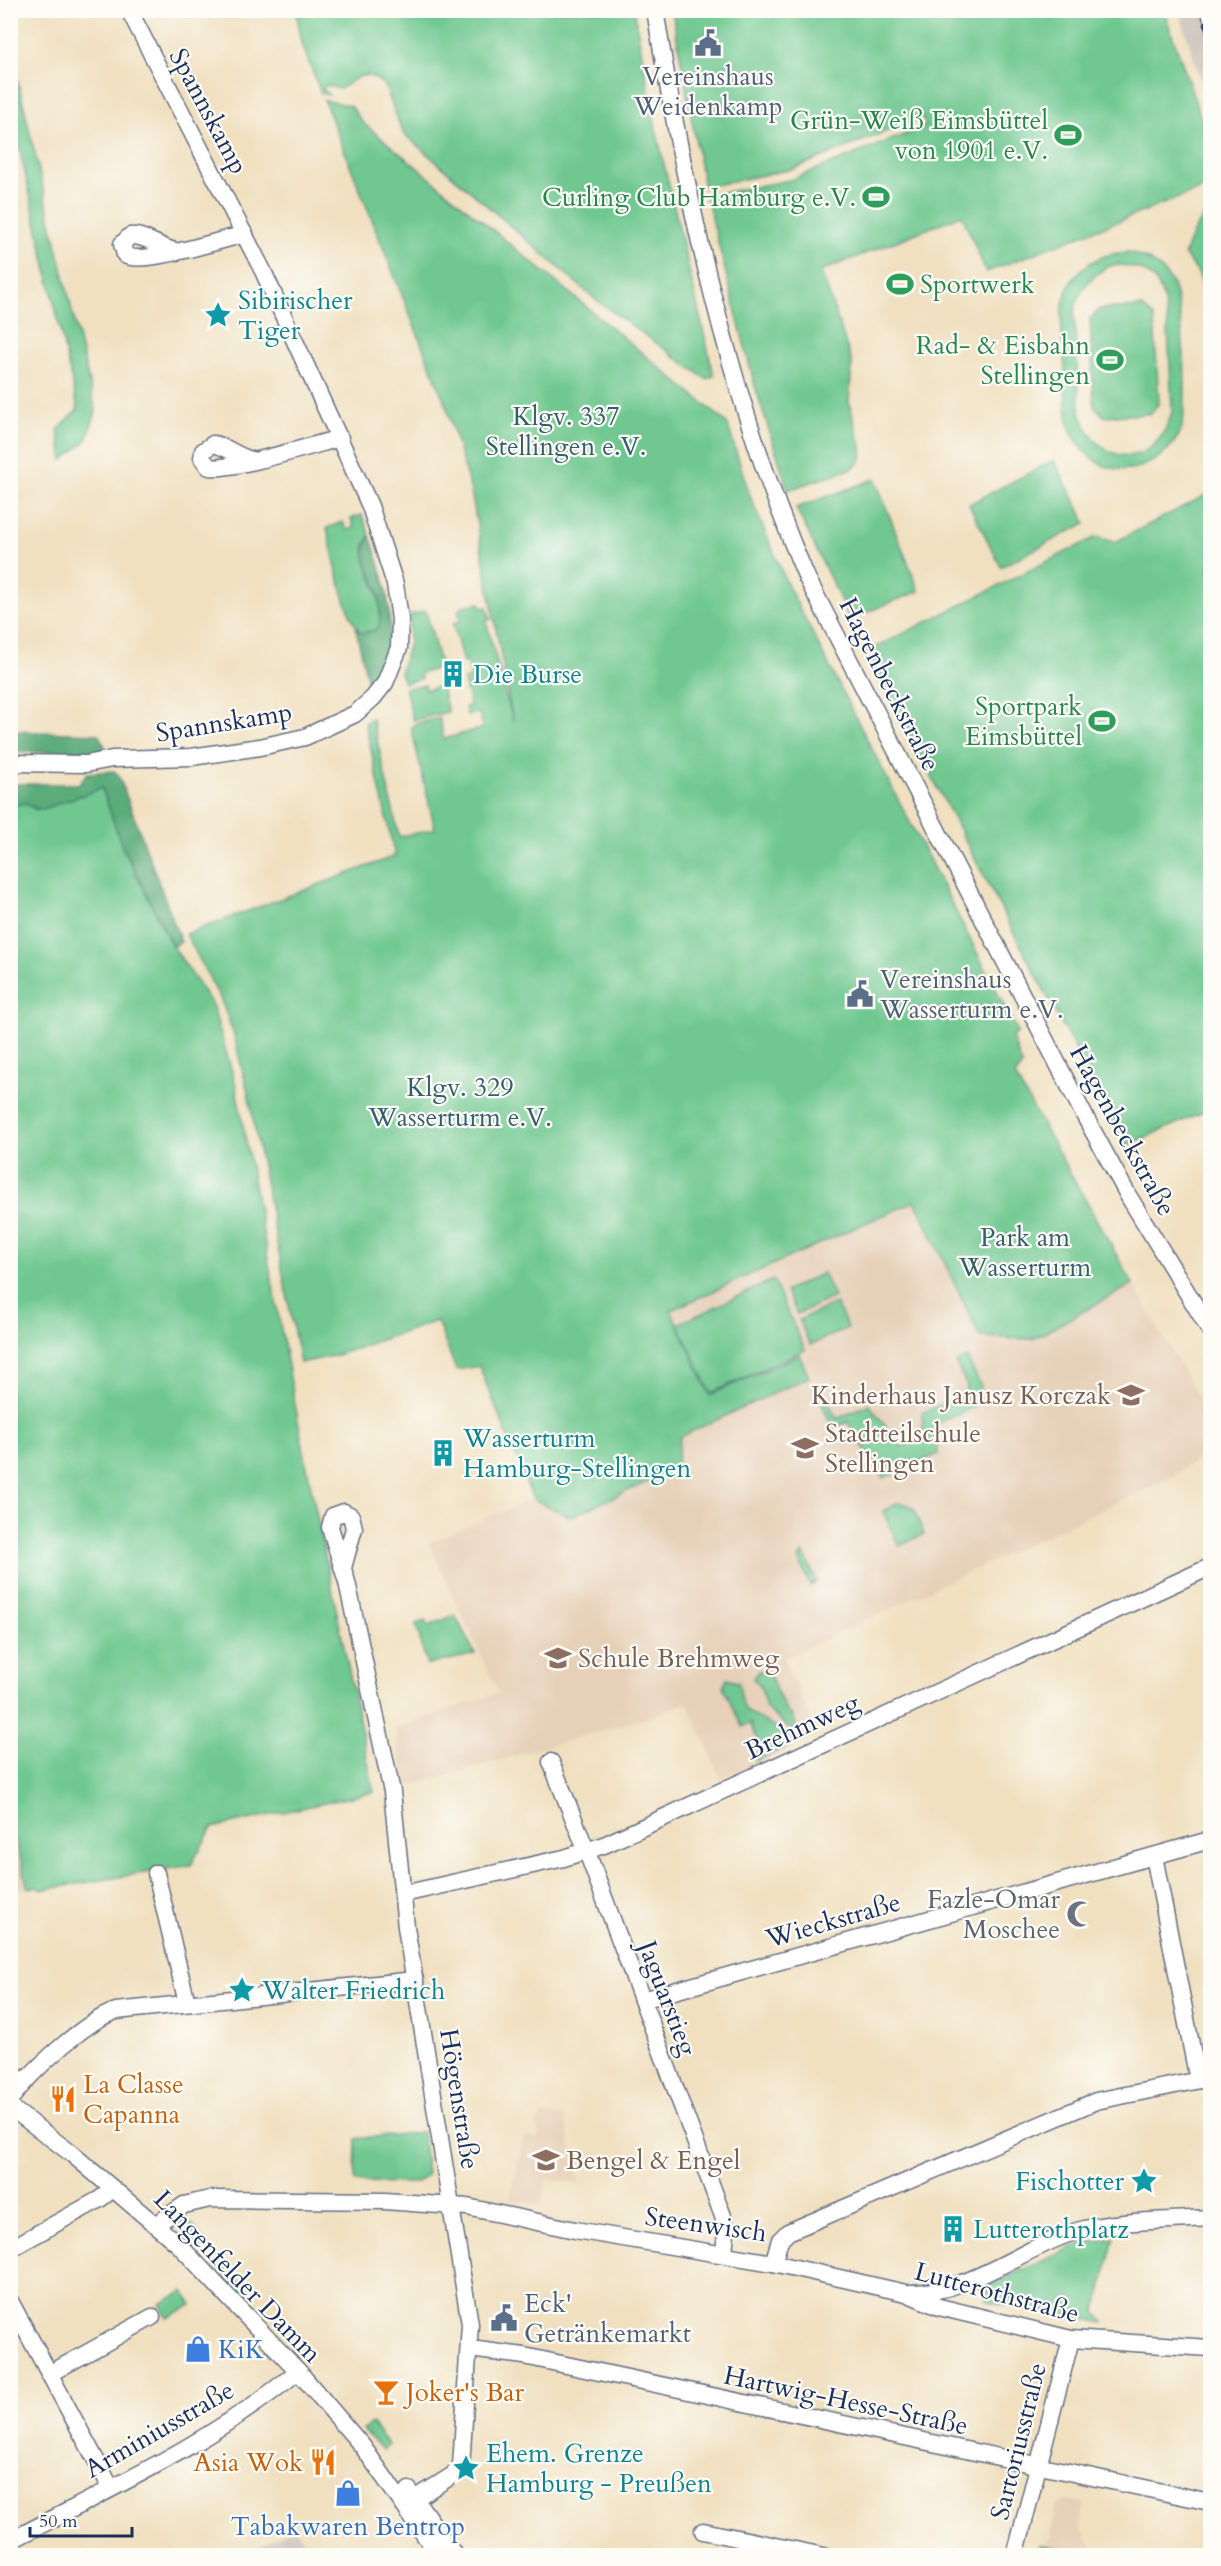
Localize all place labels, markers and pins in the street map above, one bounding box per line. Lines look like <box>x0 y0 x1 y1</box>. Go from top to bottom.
public building icon: Vereinshaus Weidenkamp <box>693 28 723 58</box>
place label: Vereinshaus Weidenkamp <box>632 59 783 124</box>
place label: Grün-Weiß Eimsbüttel von 1901 e.V. <box>790 103 1048 168</box>
sports icon: Grün-Weiß Eimsbüttel von 1901 e.V. <box>1053 120 1083 150</box>
place label: Curling Club Hamburg e.V. <box>542 180 856 215</box>
sports icon: Curling Club Hamburg e.V. <box>861 182 891 212</box>
place label: Sportwerk <box>920 267 1035 302</box>
sports icon: Sportwerk <box>885 269 915 299</box>
place label: Sibirischer Tiger <box>238 283 353 348</box>
place icon: Sibirischer Tiger <box>203 300 233 330</box>
place label: Rad- & Eisbahn Stellingen <box>916 328 1090 393</box>
sports icon: Rad- & Eisbahn Stellingen <box>1095 345 1125 375</box>
place label: Die Burse <box>473 657 582 692</box>
building icon: Die Burse <box>438 659 468 689</box>
place label: Sportpark Eimsbüttel <box>965 689 1082 754</box>
sports icon: Sportpark Eimsbüttel <box>1087 706 1117 736</box>
place label: Vereinshaus Wasserturm e.V. <box>879 962 1064 1027</box>
public building icon: Vereinshaus Wasserturm e.V. <box>845 979 875 1009</box>
place label: Kinderhaus Janusz Korczak <box>811 1378 1111 1413</box>
school or university icon: Kinderhaus Janusz Korczak <box>1116 1380 1146 1410</box>
place label: Stadtteilschule Stellingen <box>825 1416 981 1481</box>
place label: Wasserturm Hamburg-Stellingen <box>462 1421 692 1486</box>
school or university icon: Stadtteilschule Stellingen <box>790 1433 820 1463</box>
building icon: Wasserturm Hamburg-Stellingen <box>428 1438 458 1468</box>
place label: Schule Brehmweg <box>578 1641 780 1676</box>
school or university icon: Schule Brehmweg <box>543 1643 573 1673</box>
place label: Fazle-Omar Moschee <box>927 1882 1061 1947</box>
mosque icon: Fazle-Omar Moschee <box>1065 1899 1095 1929</box>
place label: Walter Friedrich <box>261 1973 445 2008</box>
place icon: Walter Friedrich <box>227 1975 257 2005</box>
place label: La Classe Capanna <box>83 2067 184 2132</box>
restaurant icon: La Classe Capanna <box>48 2084 78 2114</box>
place label: Bengel & Engel <box>566 2143 741 2178</box>
school or university icon: Bengel & Engel <box>531 2145 561 2175</box>
place label: Fischotter <box>1015 2164 1125 2199</box>
place icon: Fischotter <box>1129 2166 1159 2196</box>
place label: Lutterothplatz <box>973 2212 1129 2247</box>
building icon: Lutterothplatz <box>938 2214 968 2244</box>
place label: Eck' Getränkemarkt <box>524 2286 691 2351</box>
public building icon: Eck' Getränkemarkt <box>489 2303 519 2333</box>
place label: KiK <box>218 2332 265 2367</box>
shop icon: KiK <box>183 2334 213 2364</box>
place label: Joker's Bar <box>402 2375 525 2410</box>
bar icon: Joker's Bar <box>371 2377 401 2407</box>
place label: Ehem. Grenze Hamburg - Preußen <box>486 2436 712 2501</box>
place label: Asia Wok <box>194 2445 303 2480</box>
restaurant icon: Asia Wok <box>308 2447 338 2477</box>
place icon: Ehem. Grenze Hamburg - Preußen <box>451 2453 481 2483</box>
shop icon: Tabakwaren Bentrop <box>333 2478 363 2508</box>
place label: Tabakwaren Bentrop <box>231 2509 465 2544</box>

